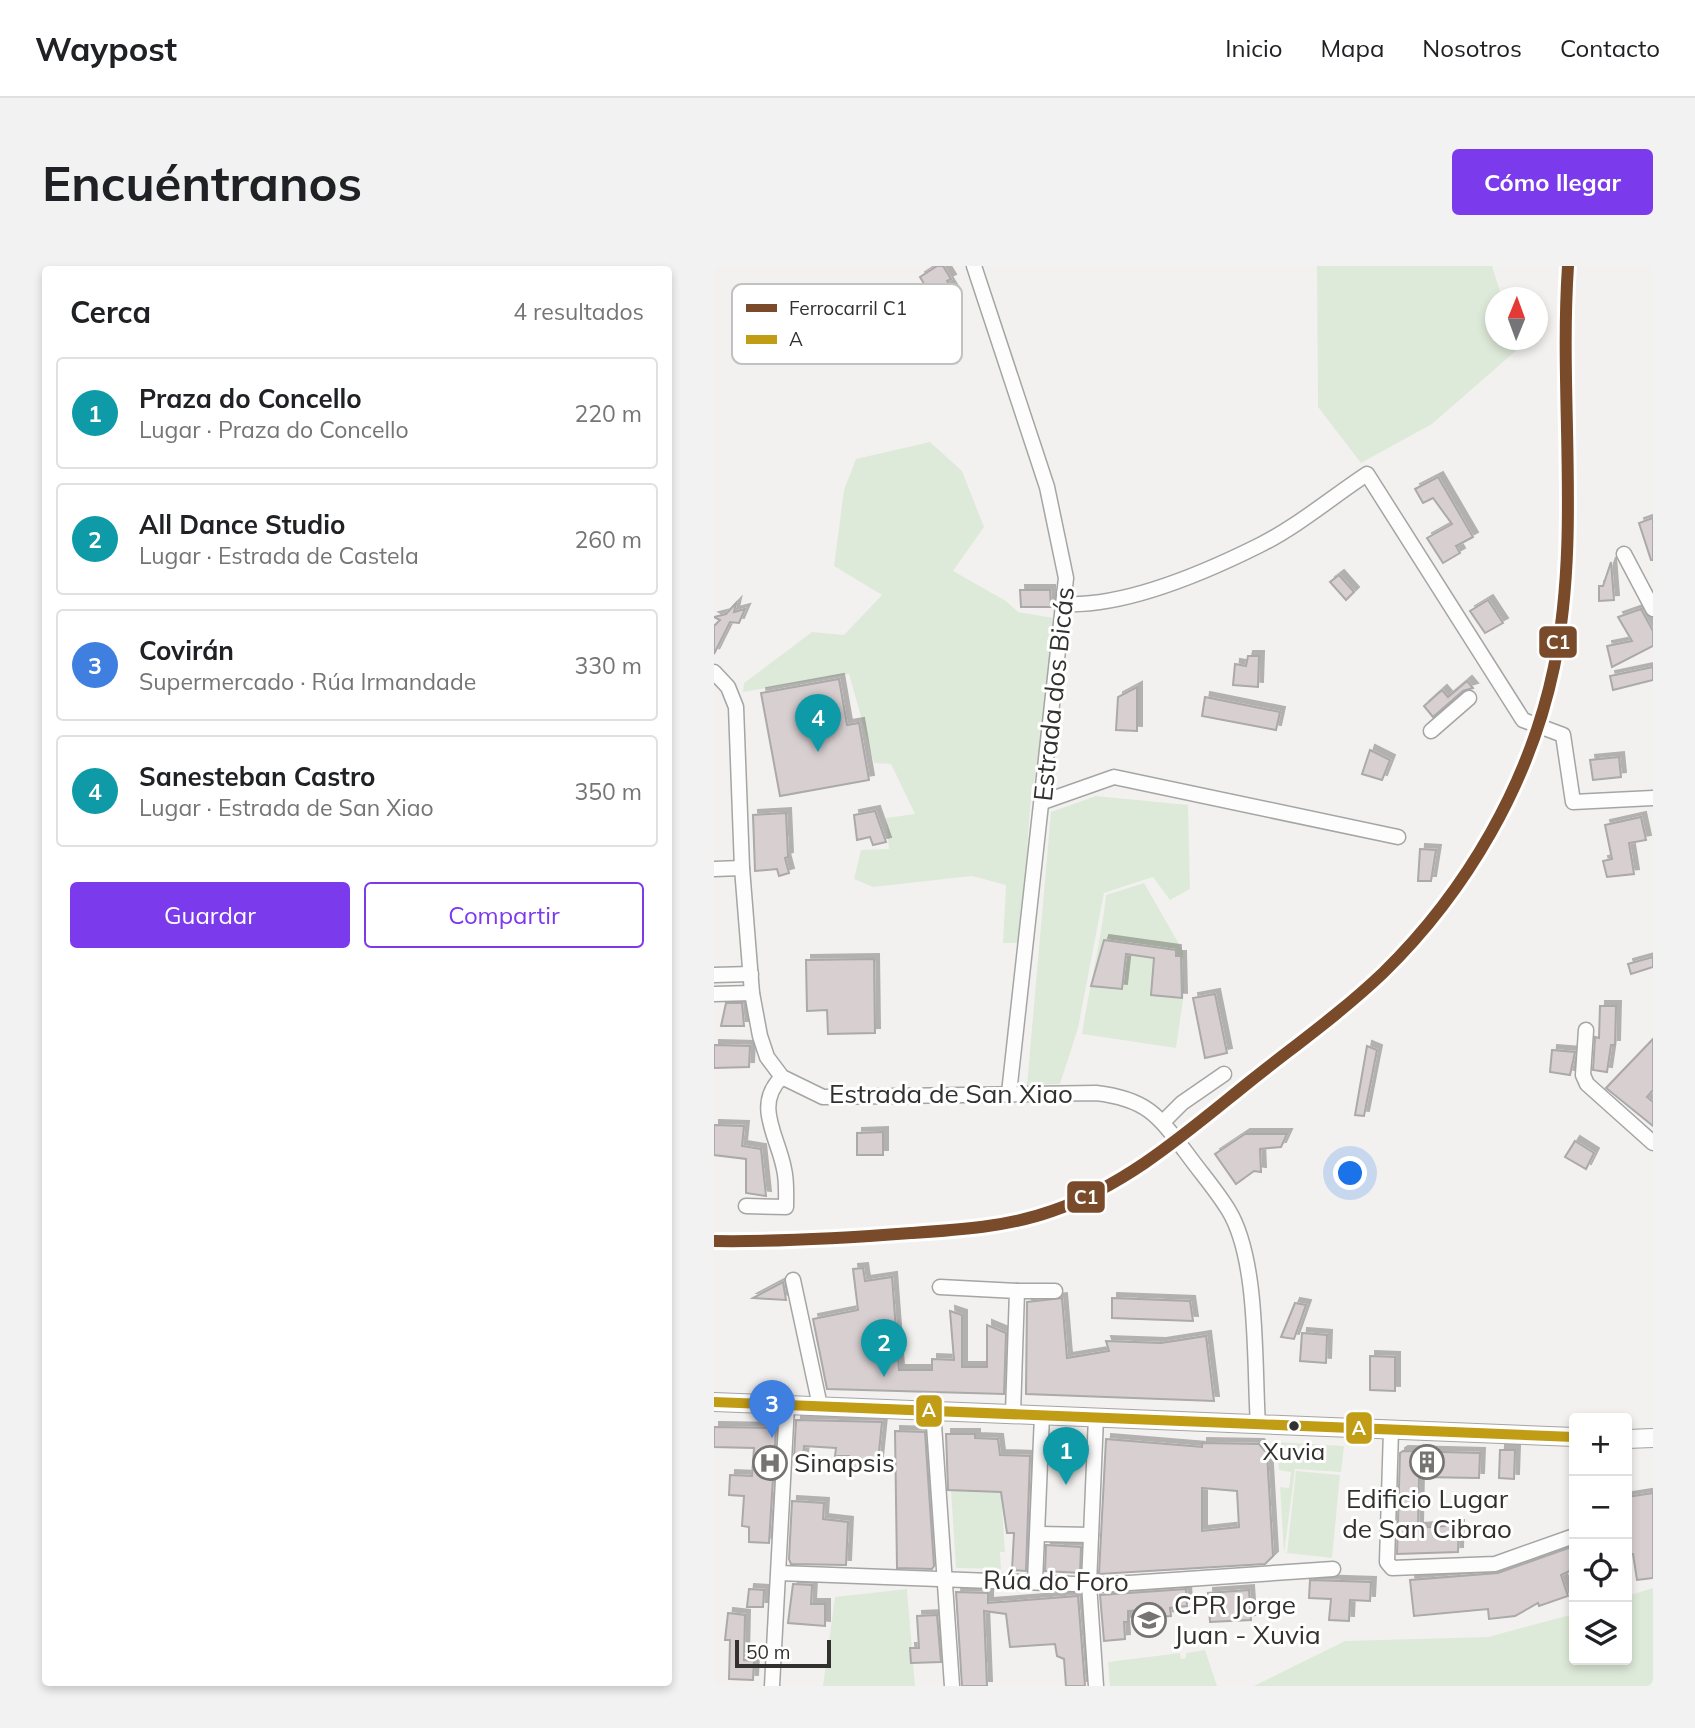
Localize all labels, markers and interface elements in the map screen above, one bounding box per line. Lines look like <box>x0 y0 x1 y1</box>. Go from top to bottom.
text: Waypost <box>35 28 177 69</box>
text: Inicio <box>1225 33 1282 63</box>
text: Mapa <box>1320 33 1384 63</box>
text: Nosotros <box>1422 33 1522 63</box>
text: Contacto <box>1560 33 1660 63</box>
button: Cómo llegar <box>1452 149 1653 215</box>
text: Encuéntranos <box>42 152 362 213</box>
legend <box>732 284 962 364</box>
north arrow <box>1485 287 1548 350</box>
text: Cerca <box>70 293 151 331</box>
text: Ferrocarril C1 <box>789 296 907 320</box>
text: 4 resultados <box>513 297 644 326</box>
text: A <box>789 327 803 351</box>
text: Praza do Concello <box>139 382 362 415</box>
text: 1 <box>88 399 102 428</box>
text: 220 m <box>574 399 642 428</box>
text: Lugar · Praza do Concello <box>139 415 409 444</box>
text: All Dance Studio <box>139 508 345 541</box>
text: 2 <box>88 525 102 554</box>
text: 260 m <box>574 525 642 554</box>
text: Lugar · Estrada de Castela <box>139 541 419 570</box>
street label: Estrada dos Bicás <box>1026 585 1081 803</box>
line badge: C1 <box>1538 625 1578 659</box>
text: C1 <box>1546 630 1570 654</box>
text: Covirán <box>139 634 234 667</box>
text: 3 <box>88 651 102 680</box>
text: 330 m <box>574 651 642 680</box>
text: Supermercado · Rúa Irmandade <box>139 667 476 696</box>
pin: 4 <box>795 694 841 752</box>
text: Sanesteban Castro <box>139 760 375 793</box>
text: 4 <box>88 777 102 806</box>
text: 350 m <box>574 777 642 806</box>
text: Lugar · Estrada de San Xiao <box>139 793 434 822</box>
button: Guardar <box>70 882 350 948</box>
button: Compartir <box>364 882 644 948</box>
street label: Estrada de San Xiao <box>829 1077 1073 1110</box>
your location <box>1333 1156 1367 1190</box>
line badge: C1 <box>1066 1180 1106 1214</box>
text: C1 <box>1074 1185 1098 1209</box>
pin: 2 <box>861 1319 907 1377</box>
pin: 3 <box>749 1380 795 1438</box>
line badge: A <box>915 1394 943 1428</box>
text: A <box>922 1398 937 1422</box>
line badge: A <box>1345 1411 1373 1445</box>
map controls <box>1569 1413 1632 1665</box>
button: + <box>1569 1413 1632 1476</box>
text: A <box>1352 1416 1367 1440</box>
marker: Xuvia <box>1287 1419 1301 1433</box>
pin: 1 <box>1043 1427 1089 1485</box>
place label: Xuvia <box>1263 1436 1325 1466</box>
building icon: Edificio Lugar de San Cibrao <box>1408 1443 1446 1481</box>
hospital icon: Sinapsis <box>751 1444 789 1482</box>
place label: Sinapsis <box>794 1446 895 1479</box>
button: − <box>1569 1476 1632 1539</box>
place label: Edificio Lugar de San Cibrao <box>1342 1482 1512 1545</box>
button: locate <box>1569 1539 1632 1602</box>
street label: Rúa do Foro <box>983 1563 1129 1598</box>
place label: CPR Jorge Juan - Xuvia <box>1174 1588 1321 1651</box>
school or university icon: CPR Jorge Juan - Xuvia <box>1130 1601 1168 1639</box>
button: layers <box>1569 1602 1632 1665</box>
scale bar <box>735 1637 831 1669</box>
text: 50 m <box>746 1640 790 1664</box>

